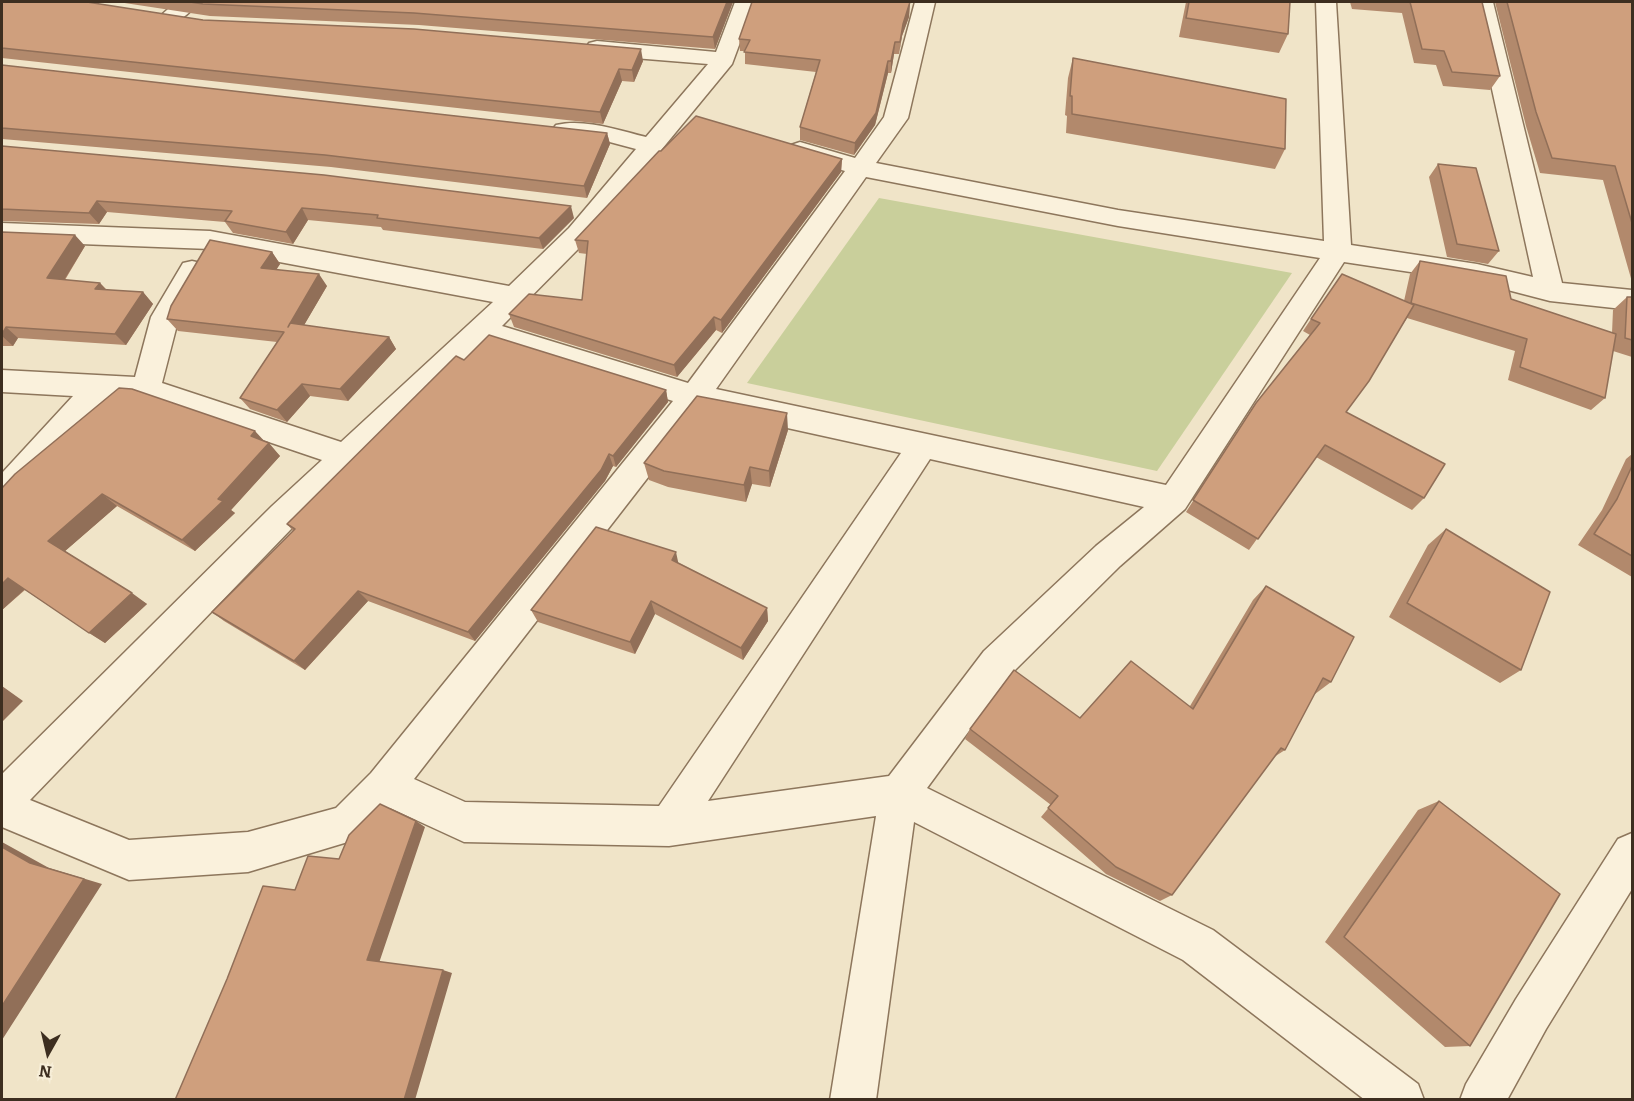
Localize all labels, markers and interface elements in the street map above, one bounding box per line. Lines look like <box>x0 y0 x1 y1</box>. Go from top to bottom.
north arrow <box>18 1023 78 1083</box>
text: N <box>38 1061 53 1082</box>

